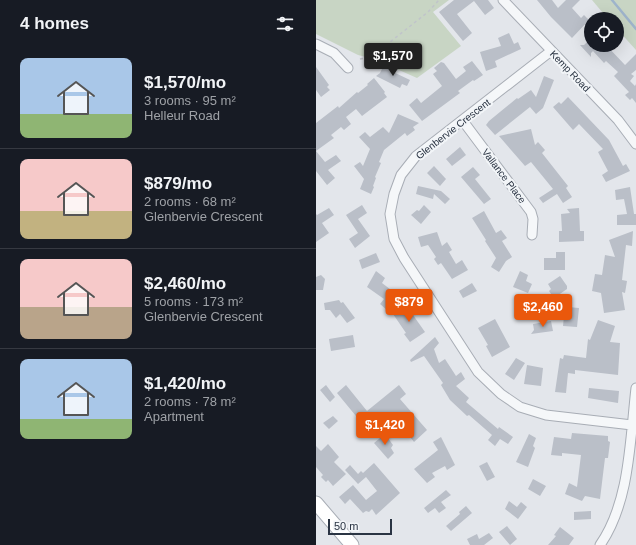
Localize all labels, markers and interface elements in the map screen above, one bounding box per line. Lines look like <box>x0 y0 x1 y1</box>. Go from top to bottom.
map controls <box>584 12 624 52</box>
button: locate <box>584 12 624 52</box>
icon: filters <box>274 13 296 35</box>
text: 4 homes <box>20 14 89 33</box>
pin: $1,570 <box>360 43 426 77</box>
text: $1,570 <box>373 48 413 63</box>
street label: Kemp Road <box>548 48 592 94</box>
text: $1,570/mo <box>144 73 226 92</box>
icon: home <box>52 74 100 122</box>
text: 3 rooms · 95 m² <box>144 93 236 108</box>
street label: Glenbervie Crescent <box>414 96 492 161</box>
text: Helleur Road <box>144 108 220 123</box>
street label: Vallance Place <box>480 147 528 206</box>
text: $879/mo <box>144 174 212 193</box>
icon: home <box>52 175 100 223</box>
text: 2 rooms · 68 m² <box>144 194 236 209</box>
text: Glenbervie Crescent <box>144 209 263 224</box>
text: $2,460/mo <box>144 274 226 293</box>
icon: home <box>52 275 100 323</box>
pin: $879 <box>385 289 433 323</box>
text: 5 rooms · 173 m² <box>144 294 243 309</box>
text: $879 <box>395 294 423 309</box>
pin: $2,460 <box>510 294 576 328</box>
text: $2,460 <box>523 299 563 314</box>
text: Glenbervie Crescent <box>144 309 263 324</box>
text: $1,420/mo <box>144 374 226 393</box>
icon: home <box>52 375 100 423</box>
text: 2 rooms · 78 m² <box>144 394 236 409</box>
text: Apartment <box>144 409 204 424</box>
pin: $1,420 <box>352 412 418 446</box>
text: $1,420 <box>365 417 405 432</box>
scale bar <box>328 517 392 536</box>
text: 50 m <box>334 520 358 532</box>

